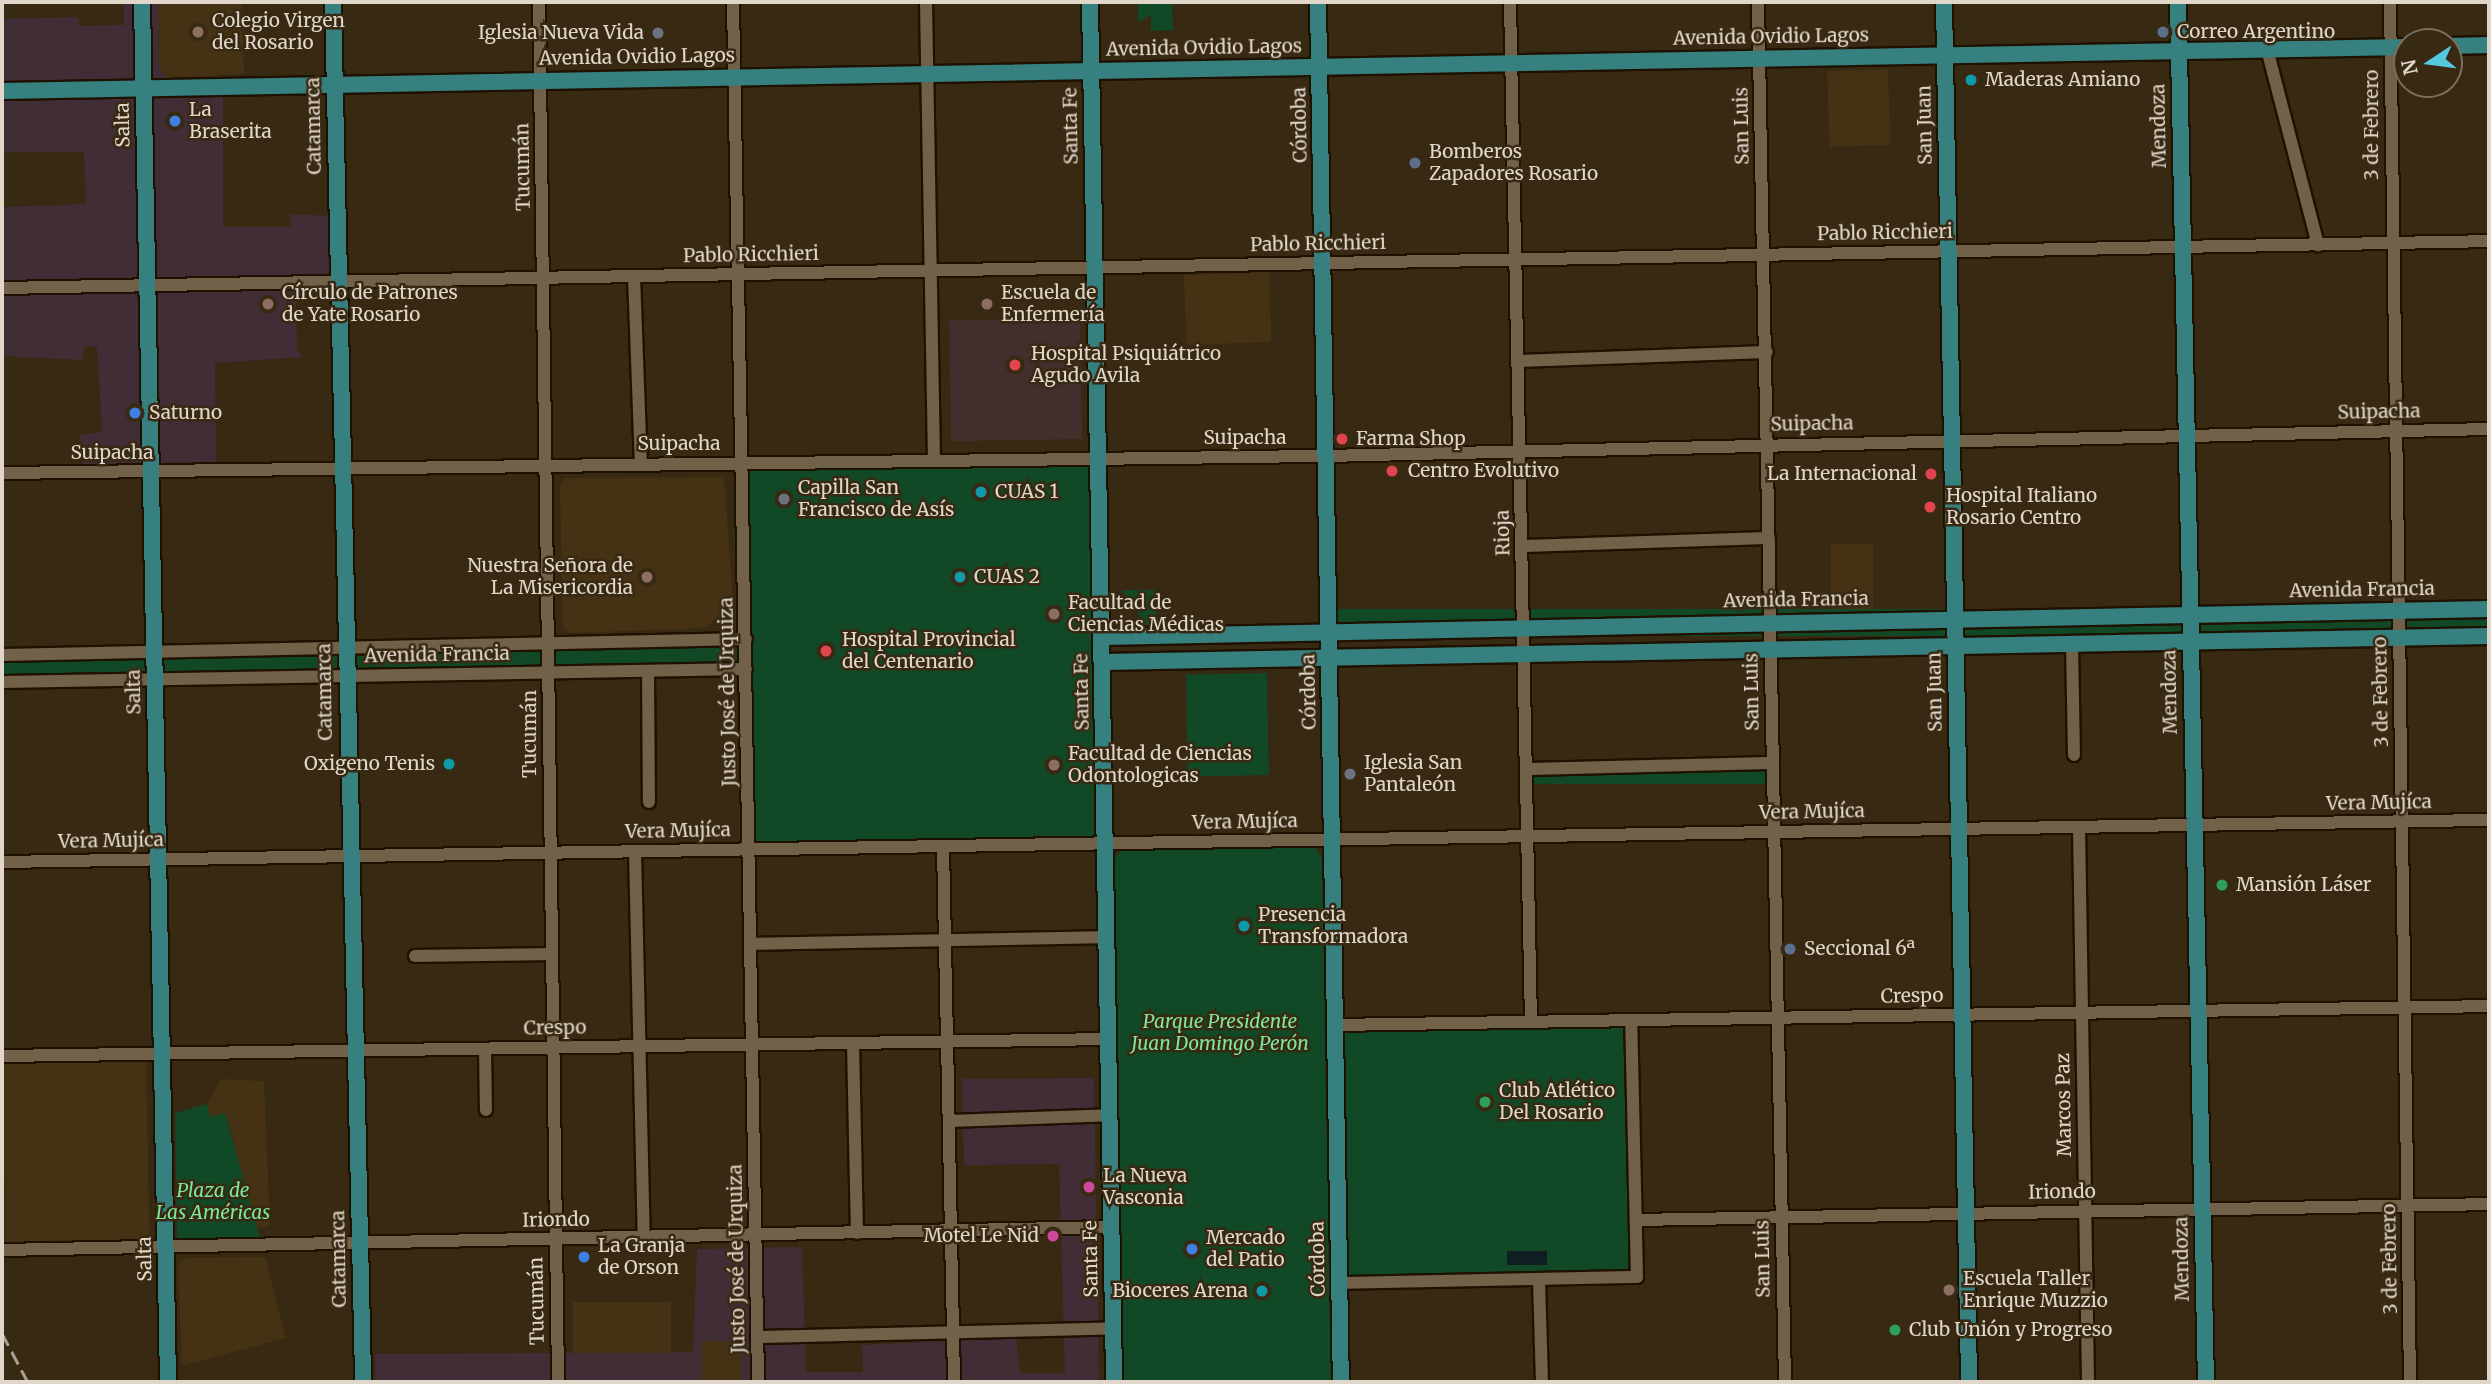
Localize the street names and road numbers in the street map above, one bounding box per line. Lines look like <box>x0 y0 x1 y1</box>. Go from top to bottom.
street label: Avenida Ovidio Lagos <box>1673 24 1869 50</box>
street label: Avenida Ovidio Lagos <box>1106 35 1302 61</box>
street label: Avenida Ovidio Lagos <box>539 44 735 70</box>
street label: 3 de Febrero <box>2361 70 2383 180</box>
street label: Catamarca <box>302 77 326 175</box>
street label: Mendoza <box>2147 84 2171 168</box>
street label: San Juan <box>1913 85 1937 165</box>
street label: Santa Fe <box>1059 87 1083 165</box>
street label: Córdoba <box>1288 87 1312 163</box>
street label: San Luis <box>1730 87 1754 165</box>
street label: Salta <box>111 102 135 148</box>
street label: Tucumán <box>511 123 535 211</box>
street label: Pablo Ricchieri <box>1817 220 1953 246</box>
street label: Pablo Ricchieri <box>1250 231 1386 257</box>
street label: Pablo Ricchieri <box>683 242 819 268</box>
street label: Suipacha <box>2337 400 2421 424</box>
street label: Suipacha <box>1770 412 1854 436</box>
street label: Suipacha <box>1204 427 1286 449</box>
street label: Suipacha <box>638 433 720 455</box>
street label: Suipacha <box>71 442 153 464</box>
street label: Rioja <box>1491 510 1515 556</box>
street label: Avenida Francia <box>2289 577 2435 603</box>
street label: Avenida Francia <box>1723 587 1869 613</box>
street label: Justo José de Urquiza <box>715 597 741 787</box>
street label: 3 de Febrero <box>2369 637 2393 747</box>
street label: Avenida Francia <box>364 642 510 668</box>
street label: Catamarca <box>313 643 337 741</box>
street label: Mendoza <box>2158 650 2182 734</box>
street label: San Juan <box>1923 652 1947 732</box>
street label: Santa Fe <box>1070 653 1094 731</box>
street label: San Luis <box>1740 653 1764 731</box>
street label: Córdoba <box>1297 654 1321 730</box>
street label: Salta <box>122 669 146 715</box>
street label: Tucumán <box>519 690 541 778</box>
street label: Vera Mujíca <box>2326 791 2432 815</box>
street label: Vera Mujíca <box>1759 800 1865 824</box>
street label: Vera Mujíca <box>1192 810 1298 834</box>
street label: Vera Mujíca <box>625 819 731 843</box>
street label: Vera Mujíca <box>58 829 164 853</box>
street label: Crespo <box>1880 984 1944 1008</box>
street label: Crespo <box>523 1016 587 1040</box>
street label: Marcos Paz <box>2052 1053 2076 1157</box>
street label: Justo José de Urquiza <box>724 1164 750 1354</box>
street label: Iriondo <box>2028 1180 2096 1204</box>
street label: 3 de Febrero <box>2378 1204 2402 1314</box>
street label: Iriondo <box>522 1208 590 1232</box>
street label: Catamarca <box>327 1210 351 1308</box>
street label: Mendoza <box>2170 1217 2194 1301</box>
street label: Santa Fe <box>1079 1220 1103 1298</box>
street label: San Luis <box>1751 1220 1775 1298</box>
street label: Córdoba <box>1306 1221 1330 1297</box>
street label: Salta <box>133 1236 157 1282</box>
street label: Tucumán <box>525 1257 549 1345</box>

